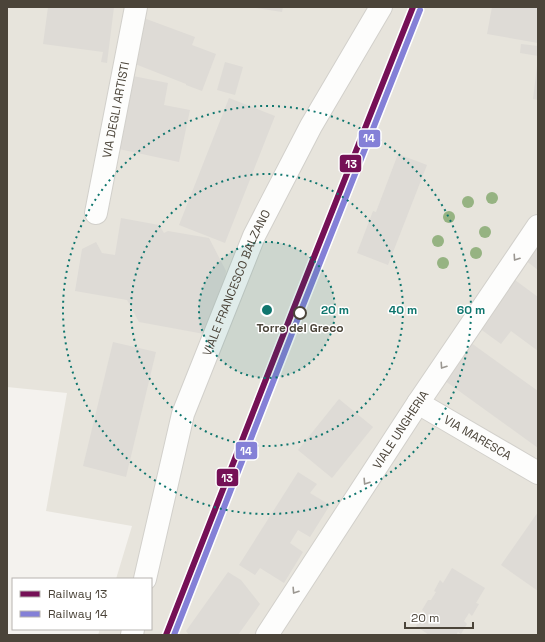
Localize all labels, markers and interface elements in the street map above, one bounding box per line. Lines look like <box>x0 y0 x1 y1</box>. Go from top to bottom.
street label: VIA DEGLI ARTISTI <box>99 60 133 160</box>
line badge: 14 <box>358 129 381 148</box>
text: 14 <box>363 131 375 145</box>
line badge: 13 <box>339 154 362 173</box>
text: 13 <box>345 157 357 171</box>
street label: VIALE FRANCESCO BALZANO <box>199 207 274 358</box>
one-way arrow <box>513 254 521 261</box>
text: 20 m <box>321 302 349 318</box>
text: 40 m <box>389 302 417 318</box>
text: 60 m <box>457 302 485 318</box>
centre of rings <box>260 303 274 317</box>
marker: Torre del Greco <box>293 306 307 320</box>
place label: Torre del Greco <box>256 320 344 336</box>
one-way arrow <box>441 361 448 368</box>
street label: VIALE UNGHERIA <box>369 387 433 472</box>
street label: VIA MARESCA <box>441 412 515 464</box>
line badge: 14 <box>235 441 258 460</box>
text: 14 <box>240 444 252 458</box>
line badge: 13 <box>216 468 239 487</box>
text: 13 <box>221 471 233 485</box>
one-way arrow <box>363 478 371 485</box>
legend <box>12 578 152 630</box>
text: Railway 13 <box>48 586 107 602</box>
one-way arrow <box>293 587 300 594</box>
scale bar <box>405 604 473 630</box>
text: Railway 14 <box>48 606 108 622</box>
text: 20 m <box>411 610 439 626</box>

